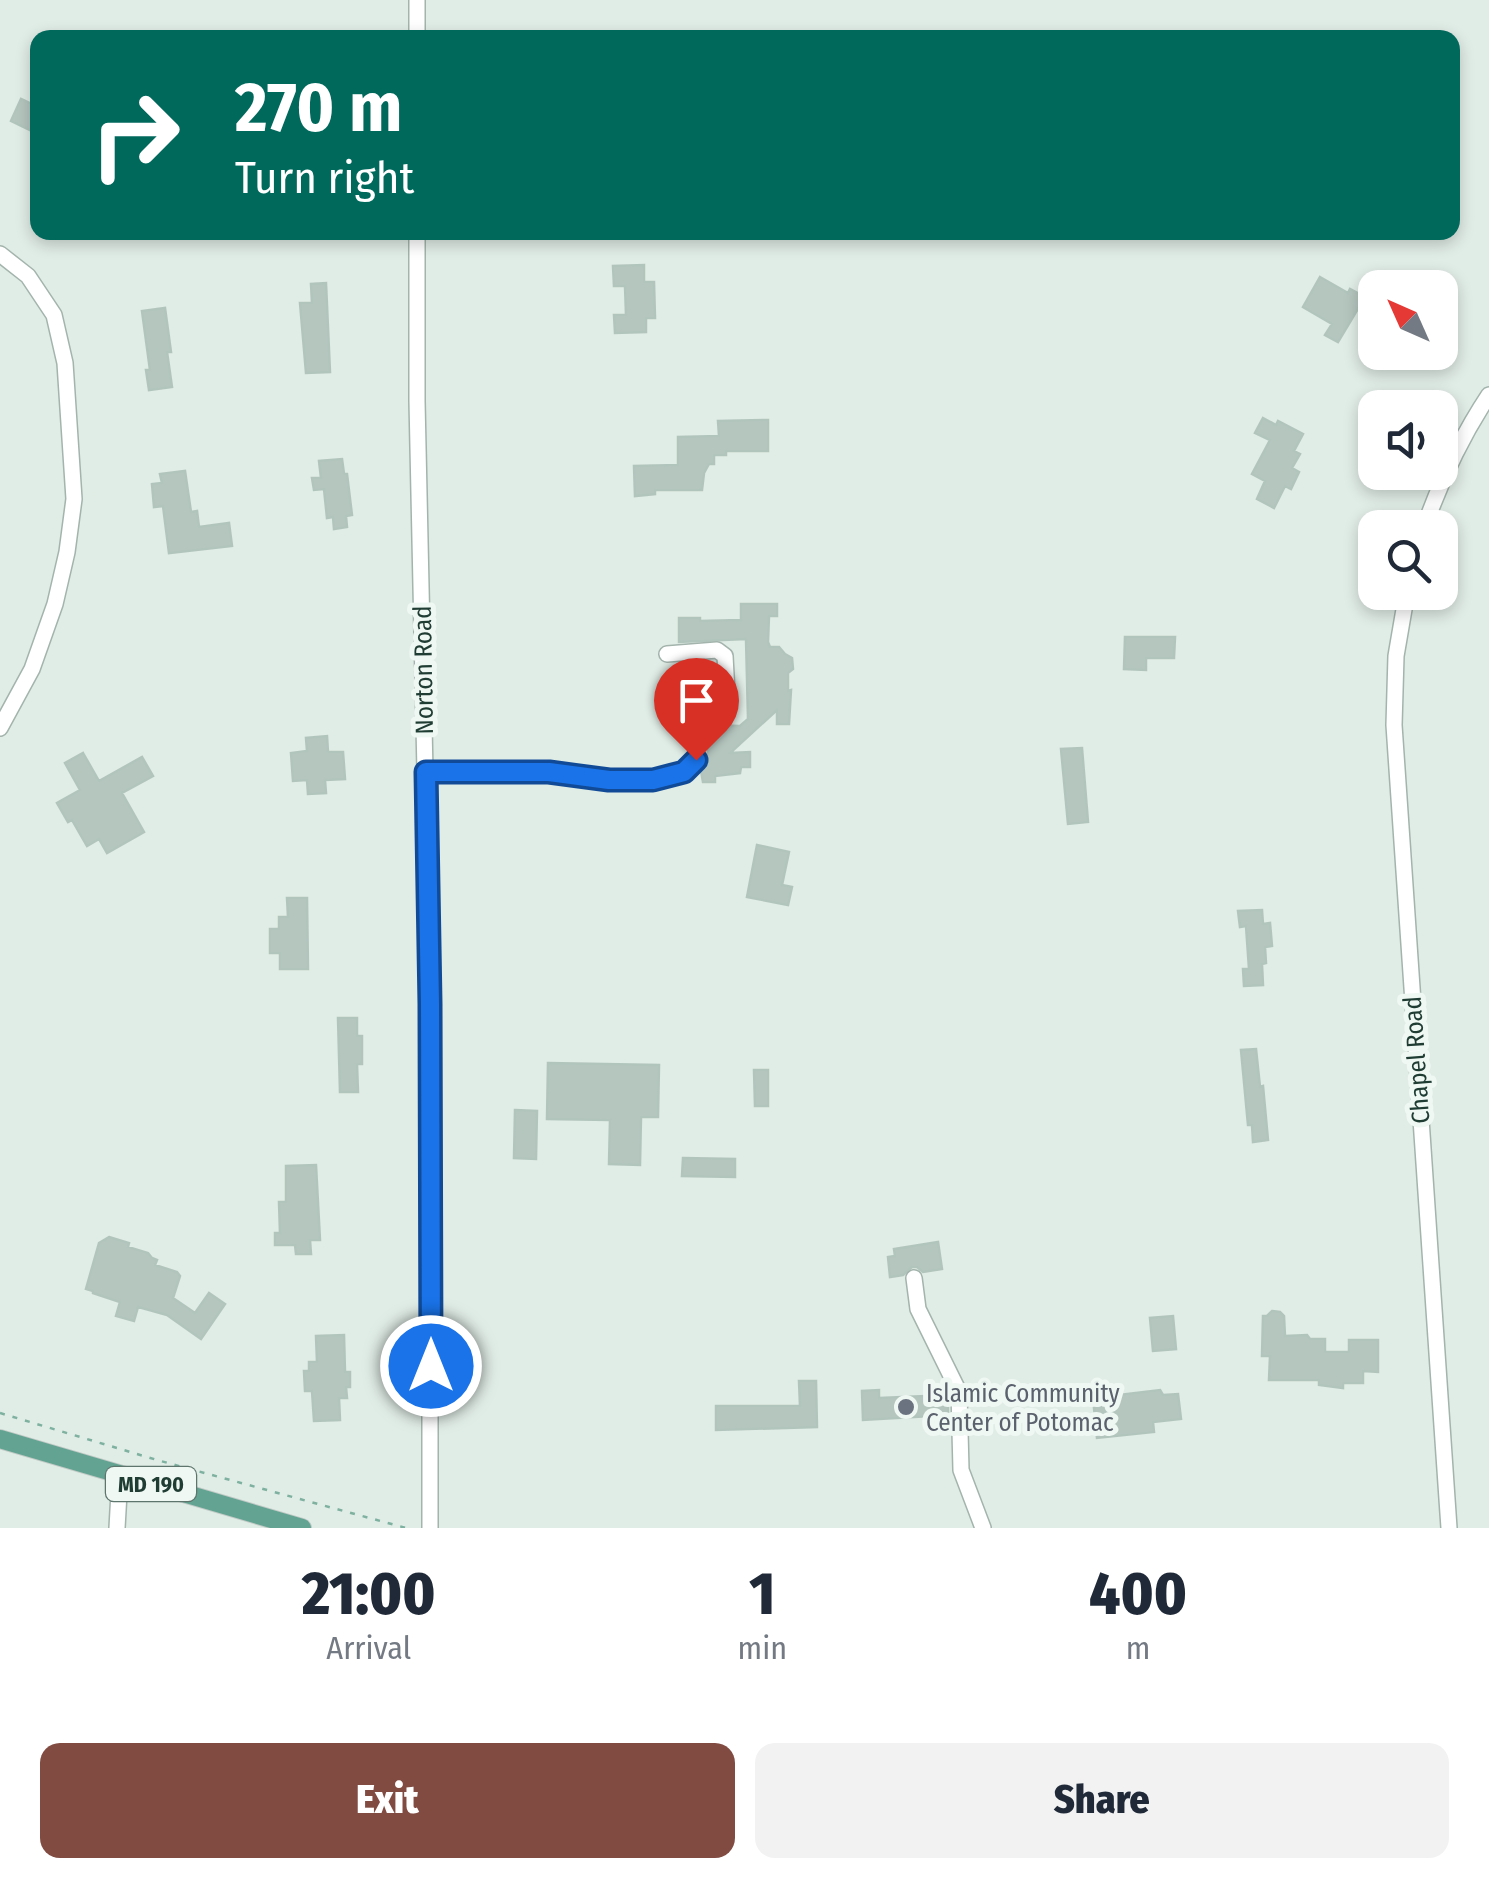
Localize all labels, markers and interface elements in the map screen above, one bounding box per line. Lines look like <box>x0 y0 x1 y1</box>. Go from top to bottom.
text: 270 m <box>235 66 402 150</box>
icon: right <box>70 70 200 200</box>
text: Turn right <box>235 151 414 205</box>
north arrow <box>1358 270 1458 370</box>
map controls <box>1358 270 1458 610</box>
button: sound <box>1358 390 1458 490</box>
button: search <box>1358 510 1458 610</box>
street label: Norton Road <box>408 605 440 735</box>
pin <box>654 658 739 761</box>
icon: arrive <box>669 673 724 728</box>
street label: Chapel Road <box>1398 995 1436 1125</box>
position arrow <box>379 1314 483 1418</box>
place label: Islamic Community Center of Potomac <box>926 1379 1120 1438</box>
marker: Islamic Community Center of Potomac <box>895 1396 917 1418</box>
road number: MD 190 <box>106 1467 196 1501</box>
text: 21:00 <box>302 1558 436 1630</box>
text: 1 <box>749 1558 775 1630</box>
text: 400 <box>1089 1558 1187 1630</box>
text: Arrival <box>326 1629 411 1667</box>
text: min <box>738 1629 787 1667</box>
text: m <box>1126 1629 1150 1667</box>
button: Exit <box>40 1743 735 1858</box>
button: Share <box>755 1743 1449 1858</box>

